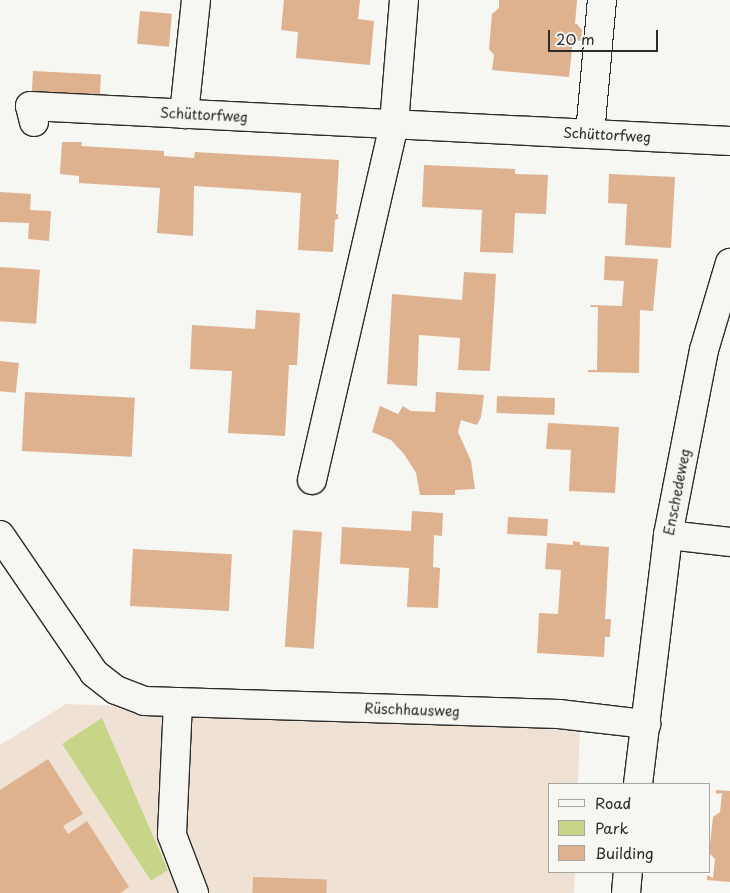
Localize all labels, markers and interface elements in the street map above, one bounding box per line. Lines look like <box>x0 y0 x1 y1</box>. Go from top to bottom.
scale bar <box>550 20 660 52</box>
text: 20 m <box>556 27 595 50</box>
street label: Schüttorfweg <box>160 104 248 126</box>
street label: Schüttorfweg <box>563 124 651 146</box>
street label: Enschedeweg <box>660 447 694 537</box>
street label: Rüschhausweg <box>364 700 460 720</box>
legend <box>548 783 710 873</box>
text: Road <box>595 791 631 814</box>
text: Park <box>595 816 629 839</box>
text: Building <box>595 841 654 864</box>

